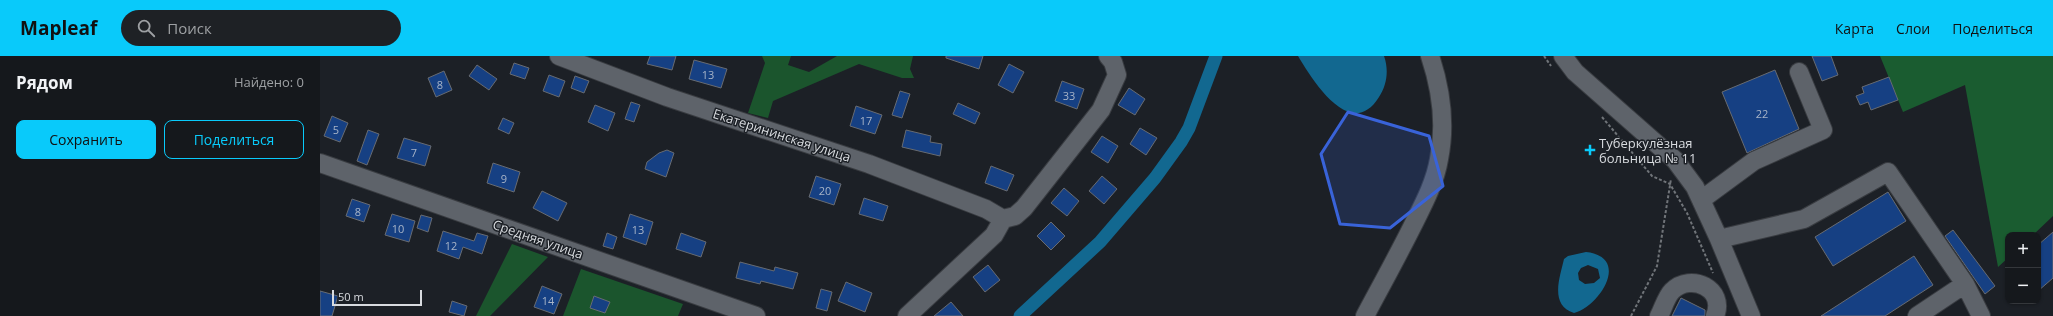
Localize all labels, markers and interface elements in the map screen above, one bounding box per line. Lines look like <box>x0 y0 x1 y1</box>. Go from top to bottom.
search box <box>121 10 401 46</box>
text: Mapleaf <box>20 15 97 41</box>
icon: search <box>135 17 157 39</box>
text: Поиск <box>167 18 212 38</box>
text: Карта <box>1835 19 1874 38</box>
text: Слои <box>1896 19 1930 38</box>
text: Поделиться <box>1952 19 2033 38</box>
house number: 13 <box>702 67 714 82</box>
text: Рядом <box>16 71 73 94</box>
text: Найдено: 0 <box>234 73 304 91</box>
house number: 8 <box>437 77 443 92</box>
house number: 33 <box>1063 88 1075 103</box>
street label: Екатерининская улица <box>711 104 853 166</box>
house number: 22 <box>1756 106 1768 121</box>
house number: 17 <box>860 113 872 128</box>
button: Сохранить <box>16 120 156 159</box>
button: Поделиться <box>164 120 304 159</box>
house number: 5 <box>333 122 339 137</box>
place label: Туберкулёзная больница № 11 <box>1599 134 1696 167</box>
marker: Туберкулёзная больница № 11 <box>1584 144 1596 156</box>
house number: 7 <box>411 145 417 160</box>
house number: 9 <box>501 171 507 186</box>
house number: 20 <box>819 183 831 198</box>
house number: 8 <box>355 204 361 219</box>
street label: Средняя улица <box>490 215 586 263</box>
house number: 10 <box>392 221 404 236</box>
house number: 13 <box>632 222 644 237</box>
map controls <box>2005 232 2041 304</box>
button: + <box>2005 232 2041 268</box>
house number: 12 <box>445 238 457 253</box>
button: − <box>2005 268 2041 304</box>
scale bar <box>332 288 422 307</box>
text: 50 m <box>338 289 364 304</box>
house number: 14 <box>542 293 555 308</box>

